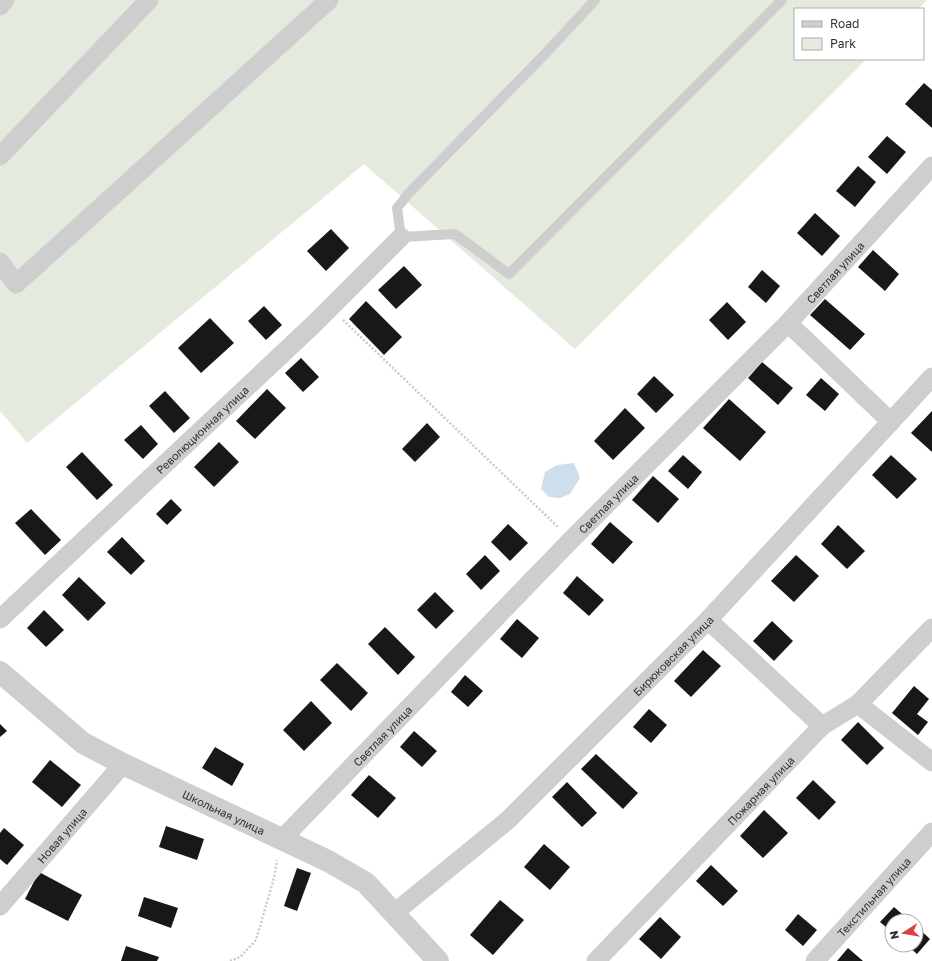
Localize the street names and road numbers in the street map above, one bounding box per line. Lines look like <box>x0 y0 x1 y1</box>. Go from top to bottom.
street label: Светлая улица <box>803 238 866 305</box>
street label: Революционная улица <box>153 383 251 476</box>
street label: Светлая улица <box>575 471 640 536</box>
street label: Бирюковская улица <box>630 613 716 698</box>
street label: Светлая улица <box>350 703 414 768</box>
street label: Пожарная улица <box>724 753 796 827</box>
street label: Школьная улица <box>181 787 267 837</box>
street label: Новая улица <box>34 805 89 865</box>
street label: Текстильная улица <box>834 854 913 939</box>

